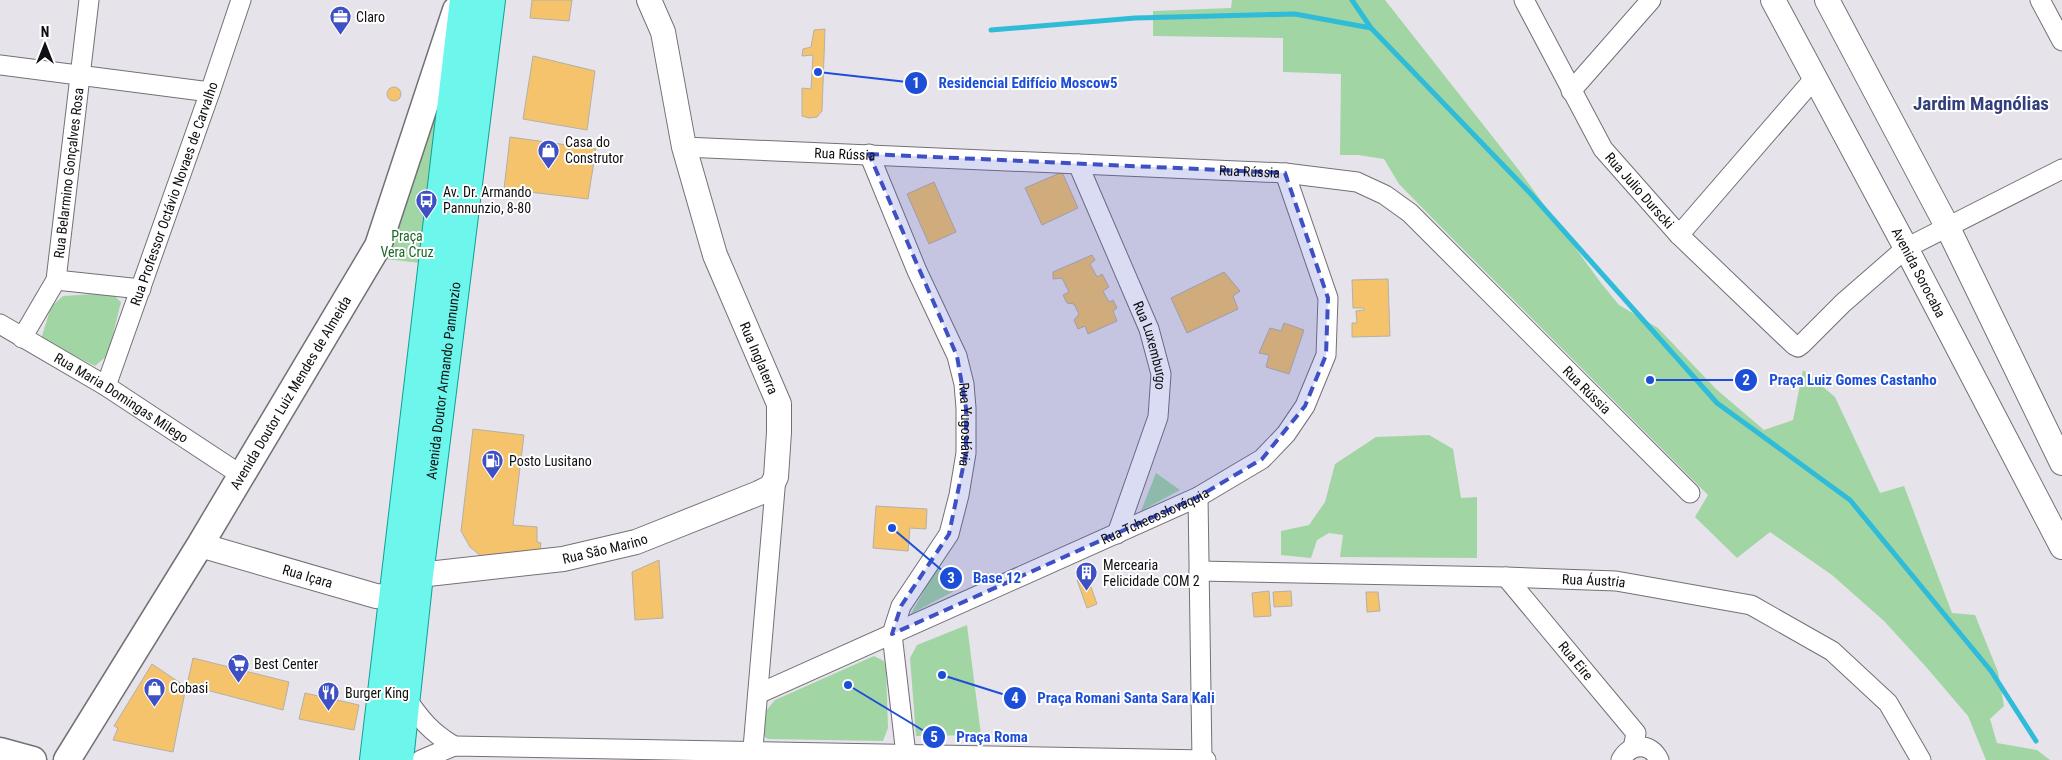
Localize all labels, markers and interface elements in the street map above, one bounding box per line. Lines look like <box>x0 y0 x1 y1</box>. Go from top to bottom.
office icon: Claro <box>328 5 352 36</box>
place label: Claro <box>356 9 385 25</box>
north arrow <box>20 20 70 70</box>
text: N <box>41 24 49 40</box>
callout: Residencial Edifício Moscow5 <box>903 68 1127 98</box>
text: 1 <box>912 74 920 92</box>
text: Residencial Edifício Moscow5 <box>938 74 1118 92</box>
street label: Rua Professor Octávio Novaes de Carvalho <box>127 80 221 308</box>
street label: Rua Belarmino Gonçalves Rosa <box>51 87 87 259</box>
district label: Jardim Magnólias <box>1913 92 2049 115</box>
place label: Casa do Construtor <box>565 134 624 166</box>
shop icon: Casa do Construtor <box>537 138 561 169</box>
street label: Rua Rússia <box>814 145 876 163</box>
street label: Rua Julio Durscki <box>1602 149 1677 232</box>
street label: Rua Rússia <box>1219 162 1280 181</box>
place label: Av. Dr. Armando Pannunzio, 8-80 <box>443 184 532 216</box>
bus stop icon: Av. Dr. Armando Pannunzio, 8-80 <box>415 188 439 219</box>
street label: Avenida Sorocaba <box>1889 225 1949 320</box>
park label: Praça Vera Cruz <box>380 228 434 260</box>
street label: Avenida Doutor Armando Pannunzio <box>423 281 464 480</box>
street label: Avenida Doutor Luiz Mendes de Almeida <box>227 293 354 492</box>
street label: Rua Luxemburgo <box>1130 299 1169 390</box>
street label: Rua Inglaterra <box>737 319 781 397</box>
street label: Rua Maria Domingas Milego <box>52 350 191 446</box>
street label: Rua Rússia <box>1560 363 1614 417</box>
callout: Praça Luiz Gomes Castanho <box>1734 365 1946 395</box>
text: 2 <box>1742 371 1750 389</box>
text: Praça Luiz Gomes Castanho <box>1769 371 1937 389</box>
street label: Rua Yugoslávia <box>956 382 974 468</box>
fuel station icon: Posto Lusitano <box>481 449 505 480</box>
place label: Posto Lusitano <box>509 453 592 469</box>
street label: Rua Tchecoslováquia <box>1098 484 1212 547</box>
street label: Rua São Marino <box>561 530 650 567</box>
place label: Mercearia Felicidade COM 2 <box>1103 557 1200 589</box>
street label: Rua Içara <box>281 561 335 591</box>
building icon: Mercearia Felicidade COM 2 <box>1075 561 1099 592</box>
callout: Base 12 <box>938 563 1031 593</box>
text: 3 <box>947 569 955 587</box>
text: Base 12 <box>973 569 1021 587</box>
street label: Rua Áustria <box>1562 571 1627 591</box>
street label: Rua Eire <box>1555 638 1597 683</box>
supermarket icon: Best Center <box>226 652 250 683</box>
place label: Best Center <box>254 656 318 672</box>
shop icon: Cobasi <box>142 676 166 707</box>
place label: Cobasi <box>170 680 208 696</box>
restaurant icon: Burger King <box>317 681 341 712</box>
callout: Praça Romani Santa Sara Kali <box>1003 683 1225 713</box>
place label: Burger King <box>345 685 409 701</box>
text: 4 <box>1011 689 1019 707</box>
text: Praça Romani Santa Sara Kali <box>1037 689 1215 707</box>
callout: Praça Roma <box>922 722 1038 752</box>
text: 5 <box>930 728 938 746</box>
text: Praça Roma <box>956 728 1028 746</box>

